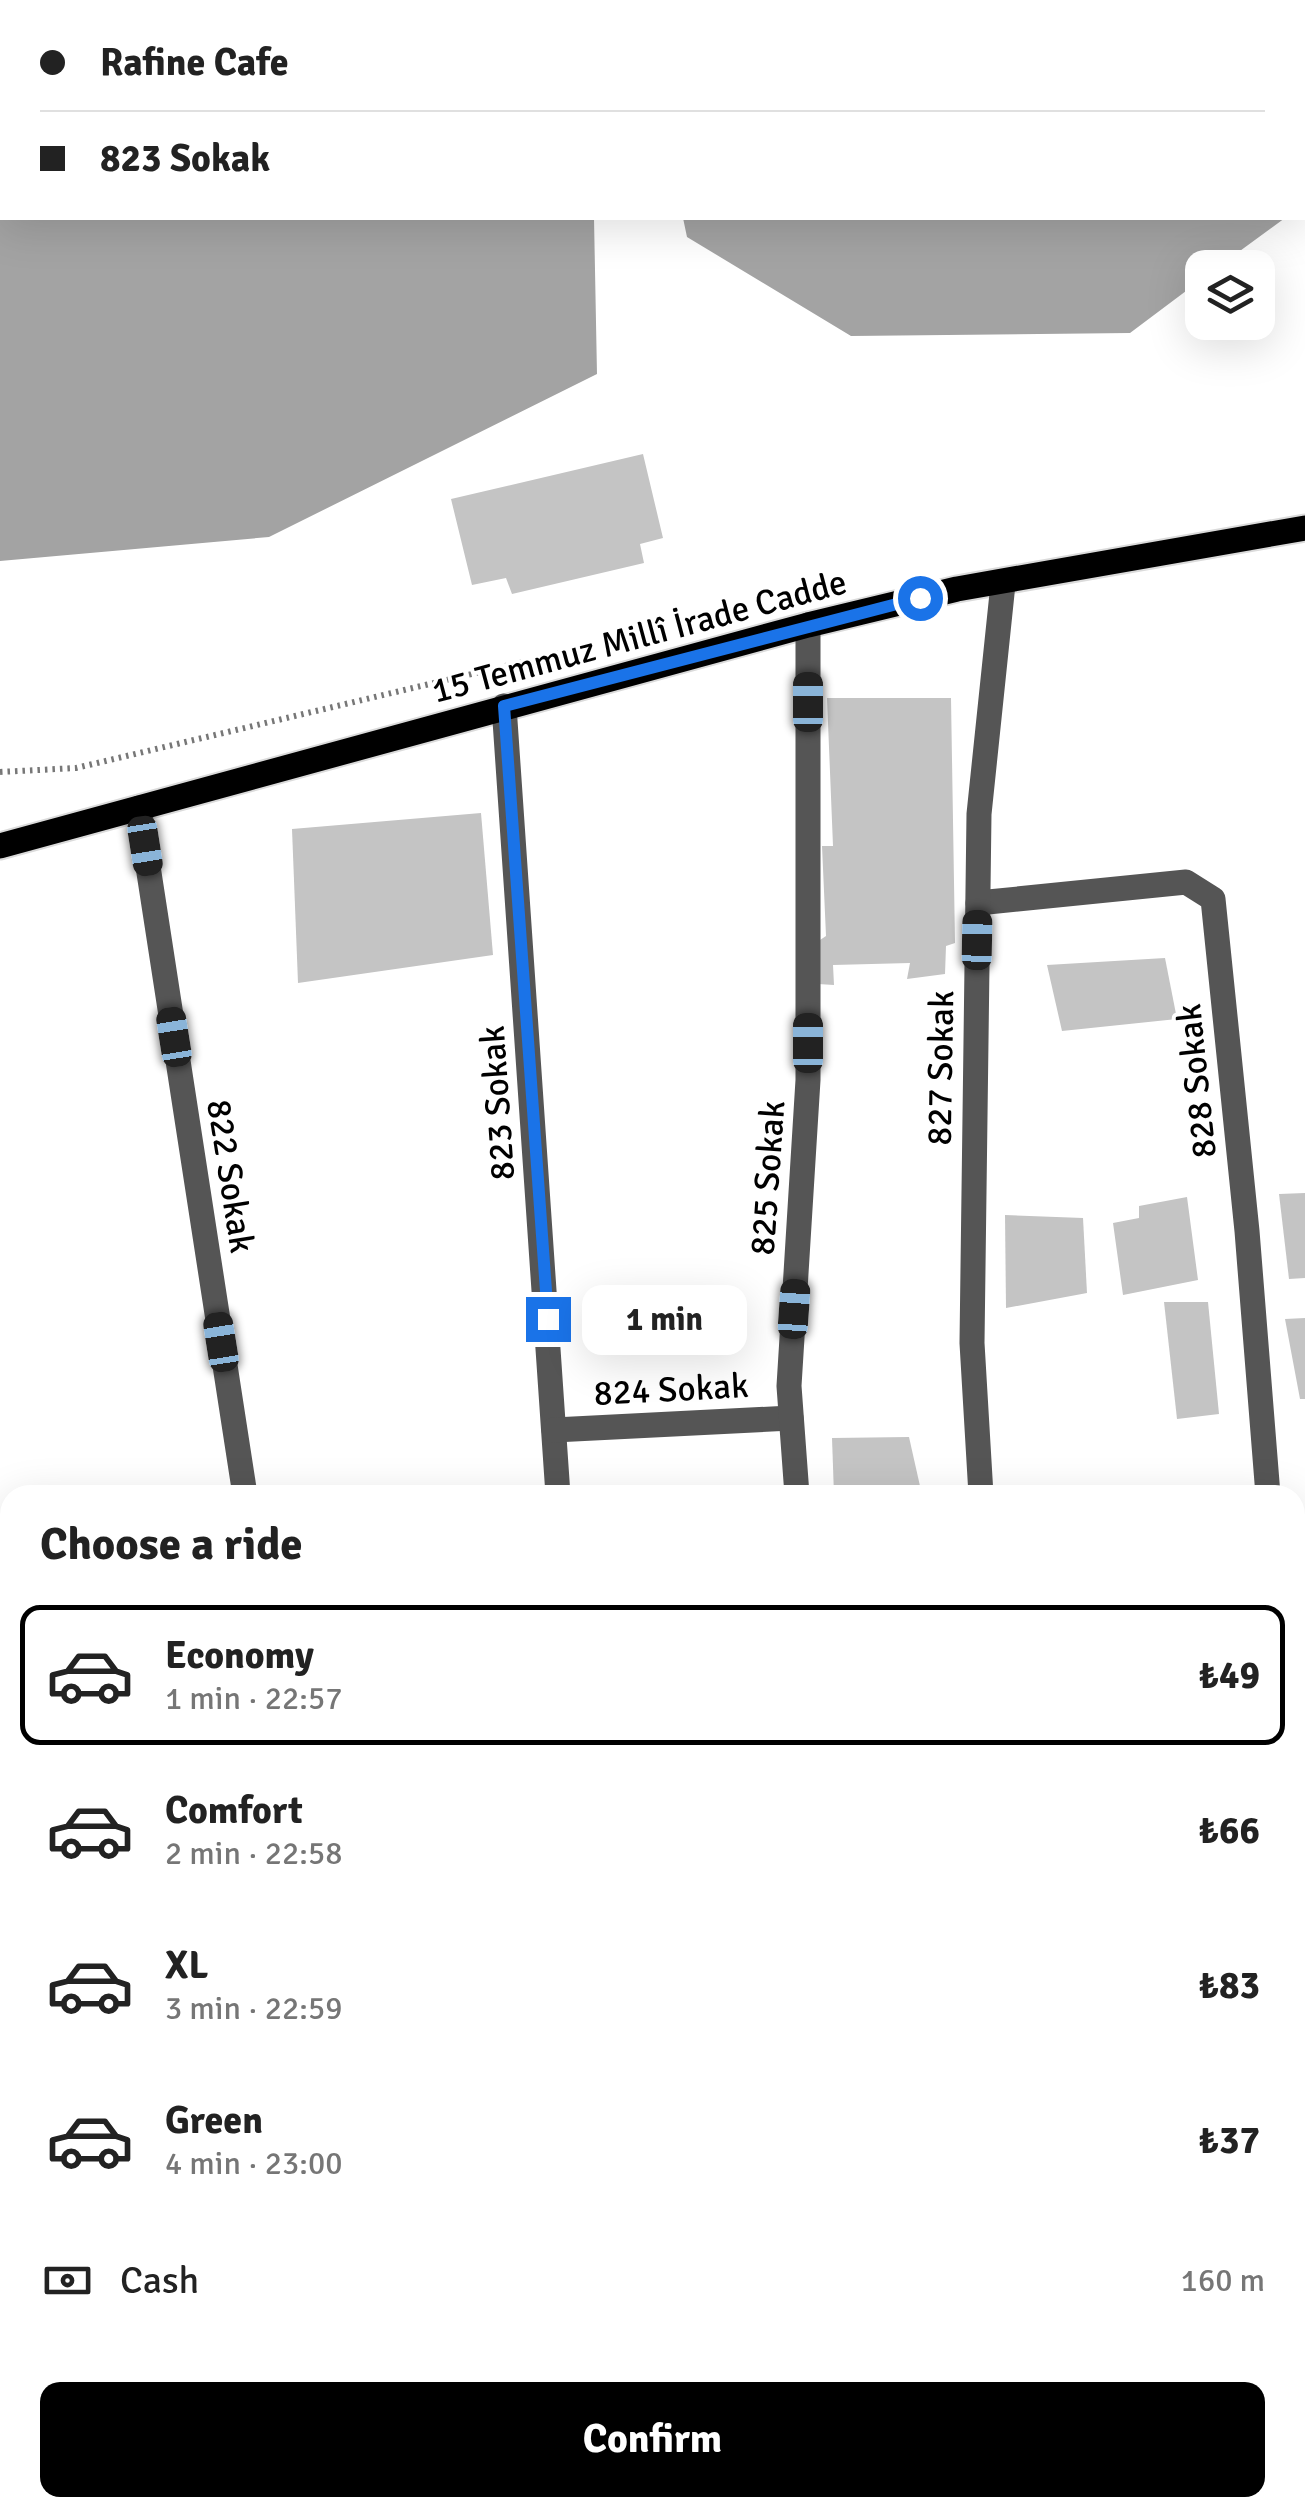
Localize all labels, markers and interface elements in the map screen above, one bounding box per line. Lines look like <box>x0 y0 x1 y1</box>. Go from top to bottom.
text: Rafine Cafe <box>100 39 289 86</box>
text: 823 Sokak <box>100 135 270 182</box>
map controls <box>1185 250 1275 340</box>
button: layers <box>1185 250 1275 340</box>
street label: 15 Temmuz Millî İrade Cadde <box>427 560 851 713</box>
route start <box>898 576 943 621</box>
car <box>793 672 823 732</box>
car <box>125 814 165 878</box>
car <box>961 910 993 970</box>
street label: 827 Sokak <box>918 990 963 1146</box>
street label: 828 Sokak <box>1167 1002 1226 1160</box>
car <box>154 1005 194 1069</box>
car <box>793 1013 823 1073</box>
street label: 823 Sokak <box>471 1024 524 1182</box>
street label: 822 Sokak <box>197 1096 264 1256</box>
street label: 825 Sokak <box>741 1099 794 1257</box>
car <box>777 1278 811 1340</box>
callout: 1 min <box>583 1284 748 1354</box>
route end <box>526 1297 571 1342</box>
text: 1 min <box>626 1300 703 1339</box>
car <box>201 1310 241 1374</box>
street label: 824 Sokak <box>593 1364 749 1415</box>
text: Choose a ride <box>40 1517 303 1572</box>
icon: car <box>45 1630 135 1720</box>
text: Economy <box>165 1632 314 1679</box>
text: ₺49 <box>1198 1652 1260 1699</box>
text: 1 min · 22:57 <box>165 1679 343 1718</box>
icon: car <box>45 1785 135 1875</box>
text: Comfort <box>165 1787 303 1834</box>
text: ₺66 <box>1198 1807 1260 1854</box>
text: 2 min · 22:58 <box>165 1834 343 1873</box>
icon: car <box>45 1940 135 2030</box>
text: XL <box>165 1942 208 1989</box>
text: ₺83 <box>1198 1962 1260 2009</box>
text: 3 min · 22:59 <box>165 1989 343 2028</box>
icon: car <box>45 2095 135 2185</box>
text: Green <box>165 2097 263 2144</box>
text: ₺37 <box>1198 2117 1260 2164</box>
text: 4 min · 23:00 <box>165 2144 343 2183</box>
icon: cash <box>40 2253 95 2308</box>
text: Cash <box>120 2257 199 2304</box>
text: 160 m <box>1181 2261 1265 2300</box>
button: Confirm <box>40 2382 1265 2497</box>

